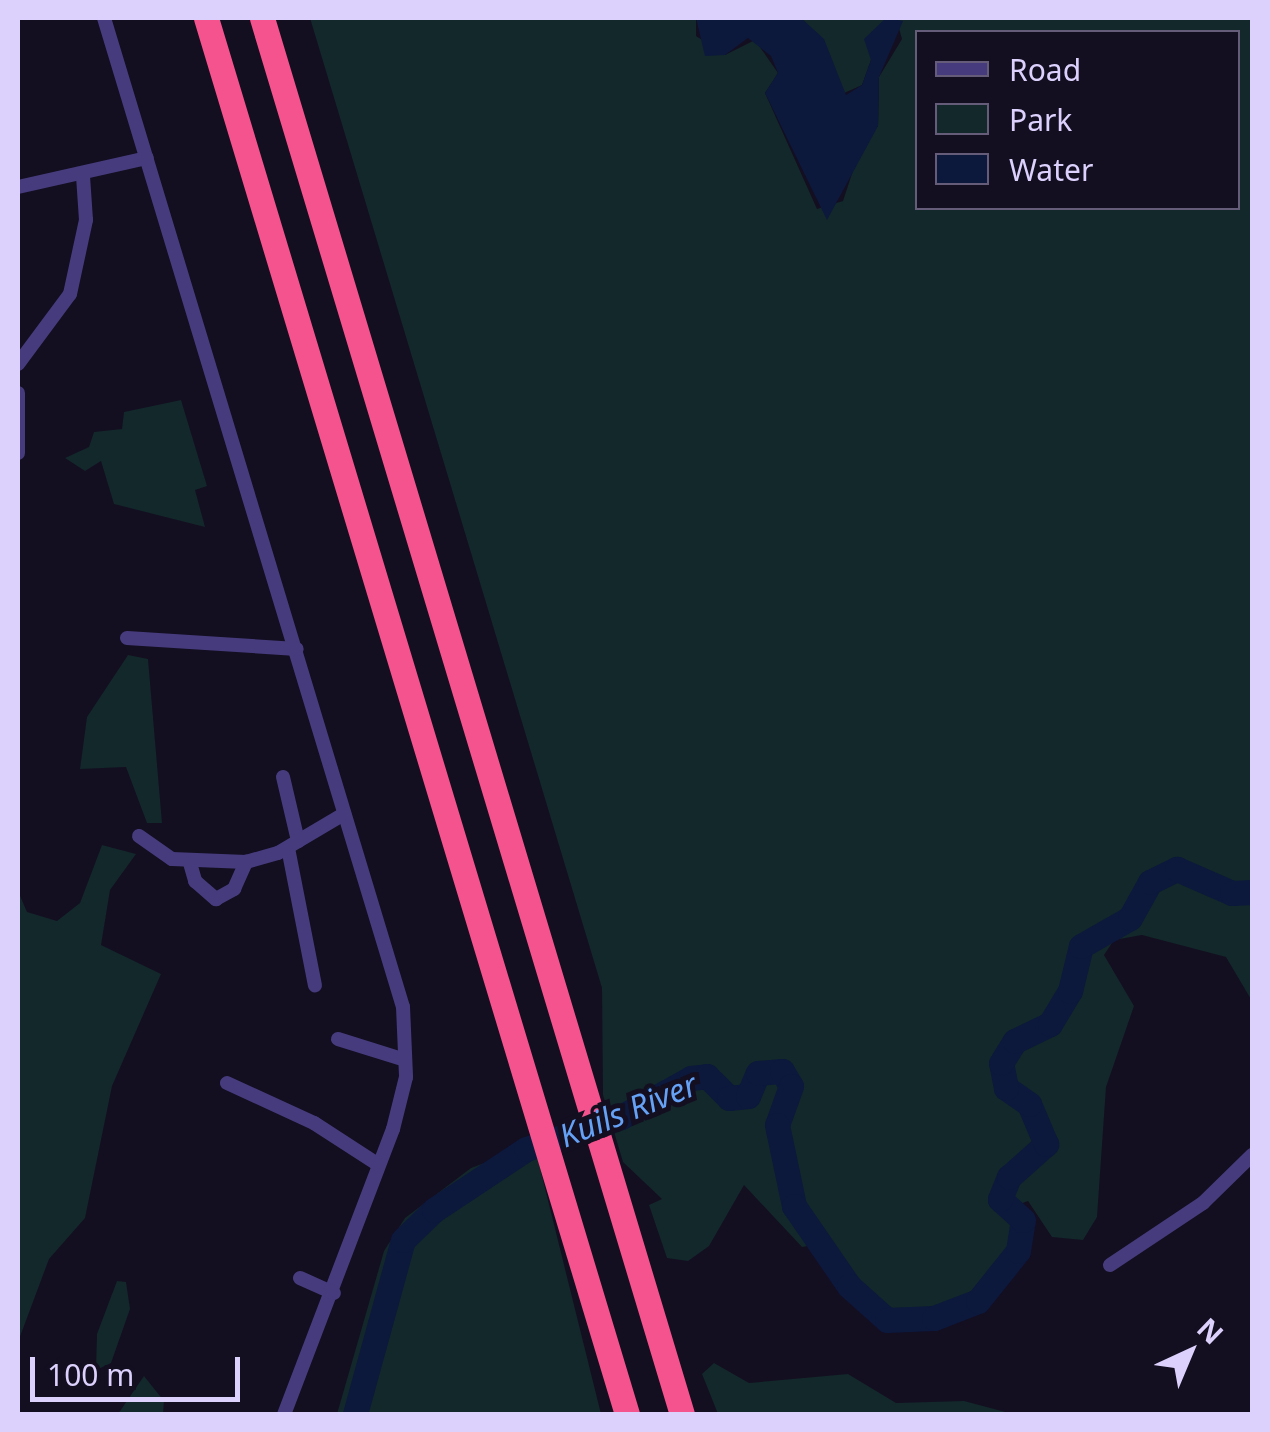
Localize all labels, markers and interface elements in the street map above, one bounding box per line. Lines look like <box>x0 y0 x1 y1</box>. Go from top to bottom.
legend <box>915 30 1240 210</box>
text: Road <box>1009 49 1081 90</box>
text: Park <box>1009 99 1072 140</box>
text: Water <box>1009 149 1093 190</box>
water label: Kuils River <box>553 1065 703 1155</box>
north arrow <box>1140 1302 1240 1402</box>
text: N <box>1189 1309 1232 1352</box>
scale bar <box>35 1337 245 1399</box>
text: 100 m <box>47 1354 134 1395</box>

